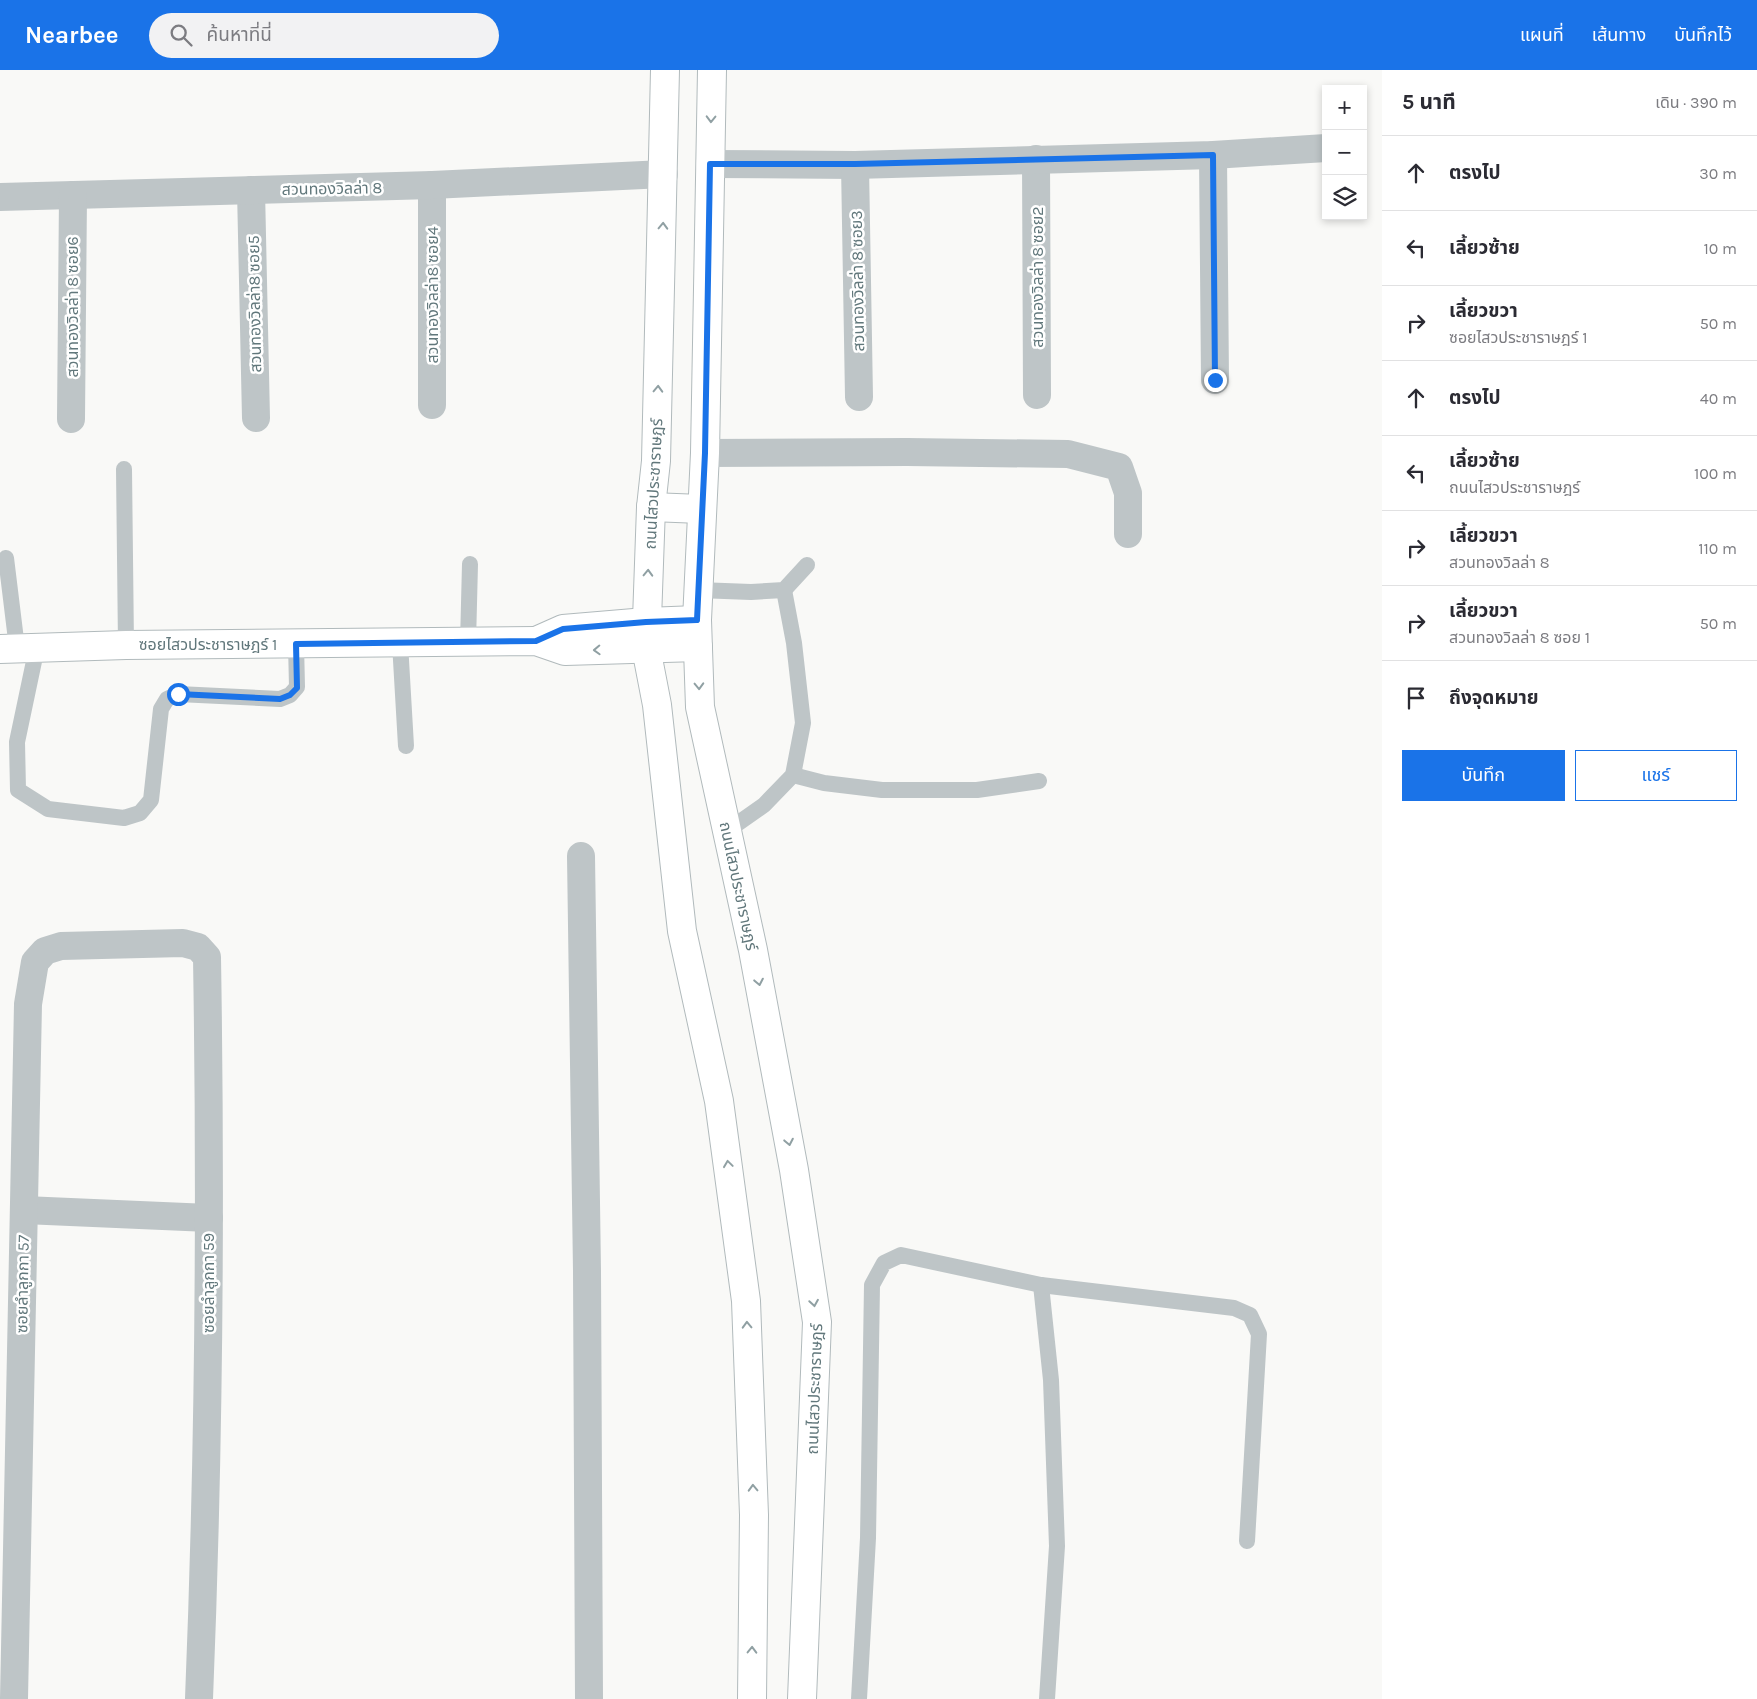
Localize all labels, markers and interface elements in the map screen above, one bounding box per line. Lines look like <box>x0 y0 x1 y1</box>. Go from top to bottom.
search box <box>149 13 499 58</box>
text: Nearbee <box>25 21 119 49</box>
icon: search <box>167 21 195 49</box>
text: ค้นหาที่นี่ <box>207 24 272 46</box>
text: แผนที่ <box>1520 24 1564 46</box>
text: เส้นทาง <box>1592 24 1646 46</box>
text: บันทึกไว้ <box>1674 24 1732 46</box>
map controls <box>1322 85 1367 220</box>
button: + <box>1322 85 1367 130</box>
text: 5 นาที <box>1402 90 1456 114</box>
text: เดิน · 390 m <box>1655 93 1737 112</box>
one-way arrow <box>706 115 716 123</box>
button: − <box>1322 130 1367 175</box>
icon: ahead <box>1402 159 1430 187</box>
text: ตรงไป <box>1449 162 1501 184</box>
text: 30 m <box>1699 164 1737 183</box>
button: layers <box>1322 175 1367 220</box>
street label: สวนทองวิลล่า 8 <box>282 178 382 199</box>
street label: สวนทองวิลล่า 8 ซอย2 <box>1028 206 1047 348</box>
street label: สวนทองวิลล่า 8 ซอย3 <box>847 210 868 352</box>
one-way arrow <box>657 222 668 230</box>
street label: สวนทองวิลล่า8 ซอย4 <box>423 226 442 364</box>
icon: left <box>1402 234 1430 262</box>
street label: สวนทองวิลล่า8 ซอย5 <box>244 235 265 373</box>
street label: สวนทองวิลล่า 8 ซอย6 <box>63 236 82 378</box>
text: เลี้ยวซ้าย <box>1449 237 1520 259</box>
text: 10 m <box>1703 239 1737 258</box>
text: เลี้ยวขวา <box>1449 300 1518 322</box>
icon: right <box>1402 309 1430 337</box>
text: 50 m <box>1700 314 1737 333</box>
text: ซอยไสวประชาราษฎร์ 1 <box>1449 328 1588 347</box>
route end <box>1204 369 1227 392</box>
one-way arrow <box>653 384 663 392</box>
icon: ahead <box>1402 384 1430 412</box>
text: ตรงไป <box>1449 387 1501 409</box>
text: 40 m <box>1700 389 1737 408</box>
street label: ถนนไสวประชาราษฎร์ <box>641 417 666 550</box>
text: เลี้ยวซ้าย <box>1449 450 1520 472</box>
icon: left <box>1402 459 1430 487</box>
text: 100 m <box>1694 464 1737 483</box>
text: ถนนไสวประชาราษฎร์ <box>1449 478 1580 497</box>
text: เลี้ยวขวา <box>1449 525 1518 547</box>
icon: right <box>1402 534 1430 562</box>
text: 110 m <box>1698 539 1737 558</box>
text: สวนทองวิลล่า 8 <box>1449 553 1550 572</box>
one-way arrow <box>643 569 654 577</box>
text: เลี้ยวขวา <box>1449 600 1518 622</box>
icon: right <box>1402 609 1430 637</box>
text: 50 m <box>1700 614 1737 633</box>
text: สวนทองวิลล่า 8 ซอย 1 <box>1449 628 1590 647</box>
street label: ซอยไสวประชาราษฎร์ 1 <box>139 635 277 654</box>
one-way arrow <box>593 645 600 655</box>
route start <box>167 683 190 706</box>
one-way arrow <box>694 683 704 691</box>
icon: arrive <box>1402 684 1430 712</box>
text: ถึงจุดหมาย <box>1449 687 1539 709</box>
button: บันทึก <box>1402 750 1565 801</box>
button: แชร์ <box>1575 750 1737 801</box>
street label: ถนนไสวประชาราษฎร์ <box>716 820 762 953</box>
one-way arrow <box>753 978 764 987</box>
one-way arrow <box>783 1138 794 1146</box>
one-way arrow <box>723 1160 733 1169</box>
street label: ซอยลำลูกกา 59 <box>199 1233 218 1333</box>
street label: ซอยลำลูกกา 57 <box>12 1234 33 1333</box>
one-way arrow <box>808 1299 819 1307</box>
one-way arrow <box>742 1321 753 1329</box>
street label: ถนนไสวประชาราษฎร์ <box>803 1322 826 1455</box>
one-way arrow <box>748 1484 758 1492</box>
one-way arrow <box>747 1646 757 1654</box>

